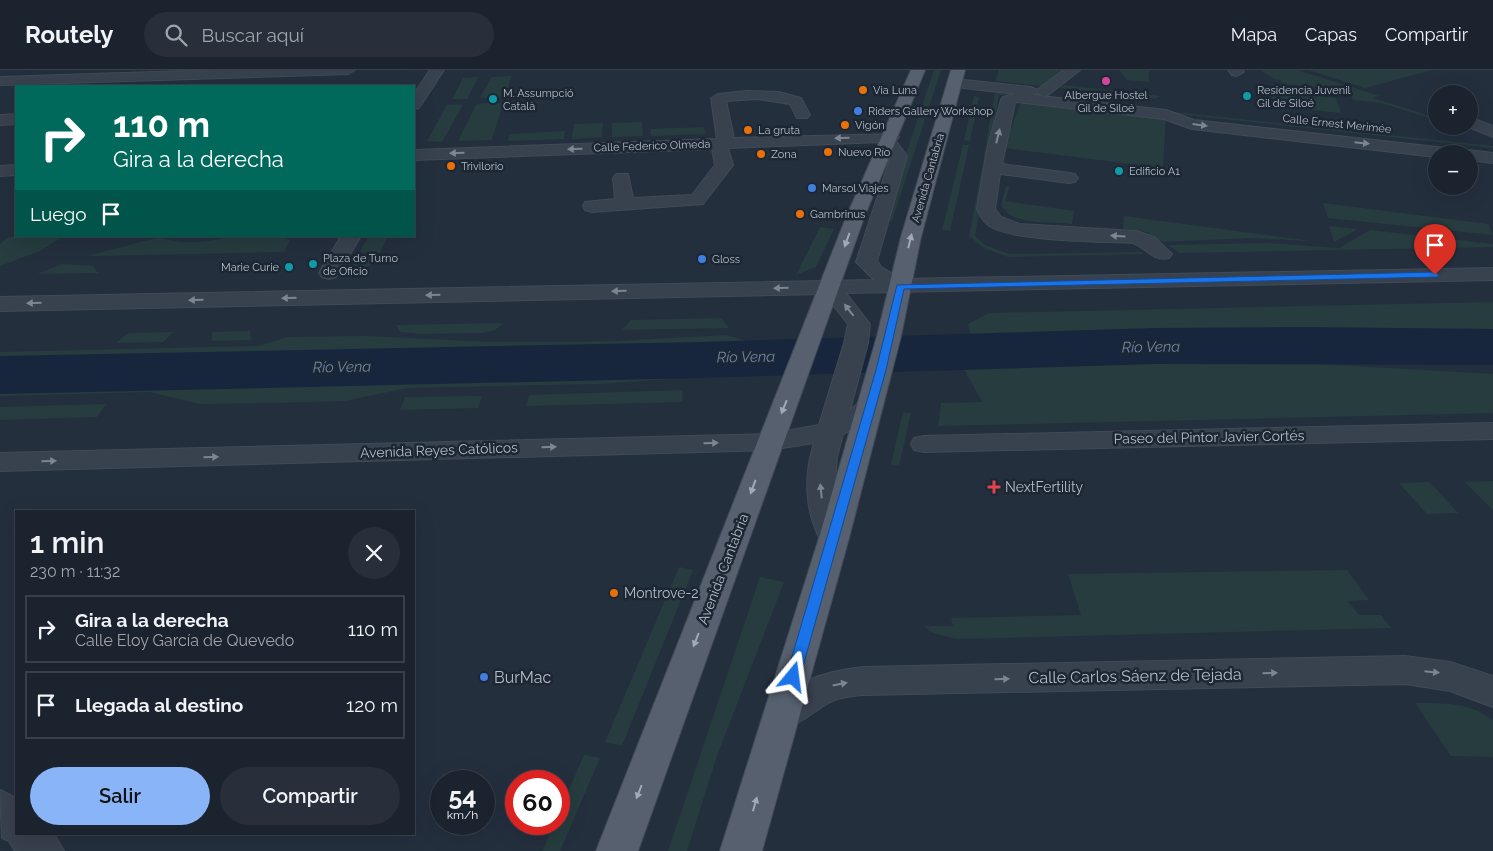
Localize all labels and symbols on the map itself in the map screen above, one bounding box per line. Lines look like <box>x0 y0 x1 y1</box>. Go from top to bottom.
marker: Albergue Hostel Gil de Siloé <box>1100 75 1112 87</box>
marker: Via Luna <box>857 84 869 96</box>
place label: Via Luna <box>873 84 917 97</box>
place label: Residencia Juvenil Gil de Siloé <box>1257 84 1351 110</box>
place label: M. Assumpció Català <box>503 87 574 113</box>
place label: Albergue Hostel Gil de Siloé <box>1065 89 1147 115</box>
marker: Residencia Juvenil Gil de Siloé <box>1241 90 1253 102</box>
marker: M. Assumpció Català <box>487 93 499 105</box>
marker: Riders Gallery Workshop <box>852 105 864 117</box>
place label: Riders Gallery Workshop <box>868 105 993 118</box>
street label: Calle Ernest Merimée <box>1282 112 1393 136</box>
marker: Vigón <box>839 119 851 131</box>
place label: Vigón <box>855 119 885 132</box>
one-way arrow <box>1192 121 1208 129</box>
marker: La gruta <box>742 124 754 136</box>
place label: La gruta <box>758 124 800 137</box>
one-way arrow <box>994 129 1002 144</box>
street label: Avenida Cantabria <box>909 132 947 224</box>
one-way arrow <box>834 135 850 143</box>
street label: Calle Federico Olmeda <box>593 137 711 155</box>
one-way arrow <box>1354 139 1370 147</box>
one-way arrow <box>566 145 582 153</box>
marker: Nuevo Río <box>822 146 834 158</box>
place label: Nuevo Río <box>838 146 891 159</box>
marker: Zona <box>755 148 767 160</box>
place label: Zona <box>771 148 797 161</box>
one-way arrow <box>448 149 464 157</box>
marker: Trivilorio <box>445 160 457 172</box>
place label: Trivilorio <box>461 160 504 173</box>
marker: Edificio A1 <box>1113 165 1125 177</box>
place label: Edificio A1 <box>1129 165 1180 178</box>
marker: Marsol Viajes <box>806 182 818 194</box>
place label: Marsol Viajes <box>822 182 889 195</box>
marker: Gambrinus <box>794 208 806 220</box>
place label: Gambrinus <box>810 208 865 221</box>
pin <box>1414 224 1456 275</box>
one-way arrow <box>843 232 850 247</box>
one-way arrow <box>1110 232 1126 240</box>
one-way arrow <box>907 234 915 249</box>
place label: Plaza de Turno de Oficio <box>323 252 398 278</box>
marker: Gloss <box>696 253 708 265</box>
place label: Gloss <box>712 253 740 266</box>
marker: Plaza de Turno de Oficio <box>307 258 319 270</box>
place label: Marie Curie <box>221 261 280 274</box>
marker: Marie Curie <box>283 261 295 273</box>
one-way arrow <box>773 284 789 292</box>
one-way arrow <box>610 287 626 295</box>
one-way arrow <box>425 291 441 299</box>
one-way arrow <box>281 294 297 302</box>
one-way arrow <box>188 296 204 304</box>
one-way arrow <box>25 299 41 307</box>
one-way arrow <box>844 304 855 317</box>
water label: Río Vena <box>1122 337 1180 357</box>
water label: Río Vena <box>717 347 775 367</box>
water label: Río Vena <box>313 357 371 377</box>
one-way arrow <box>780 400 788 415</box>
street label: Paseo del Pintor Javier Cortés <box>1113 427 1305 447</box>
street label: Avenida Reyes Católicos <box>360 439 518 461</box>
one-way arrow <box>703 439 719 447</box>
one-way arrow <box>541 443 557 451</box>
one-way arrow <box>203 452 219 460</box>
one-way arrow <box>41 457 57 465</box>
place label: NextFertility <box>1005 479 1084 495</box>
one-way arrow <box>749 480 756 495</box>
marker: NextFertility <box>987 480 1001 494</box>
one-way arrow <box>817 483 825 499</box>
street label: Avenida Cantabria <box>694 511 752 627</box>
place label: Montrove-2 <box>624 585 699 601</box>
marker: Montrove-2 <box>608 587 620 599</box>
one-way arrow <box>692 632 700 647</box>
position arrow <box>766 650 818 702</box>
street label: Calle Carlos Sáenz de Tejada <box>1028 665 1242 687</box>
place label: BurMac <box>494 668 551 687</box>
one-way arrow <box>1262 668 1278 676</box>
one-way arrow <box>1424 668 1440 676</box>
marker: BurMac <box>478 671 490 683</box>
one-way arrow <box>995 675 1011 683</box>
one-way arrow <box>833 679 849 687</box>
speed limit sign: 60 <box>505 770 570 835</box>
one-way arrow <box>635 784 642 799</box>
one-way arrow <box>752 797 760 812</box>

